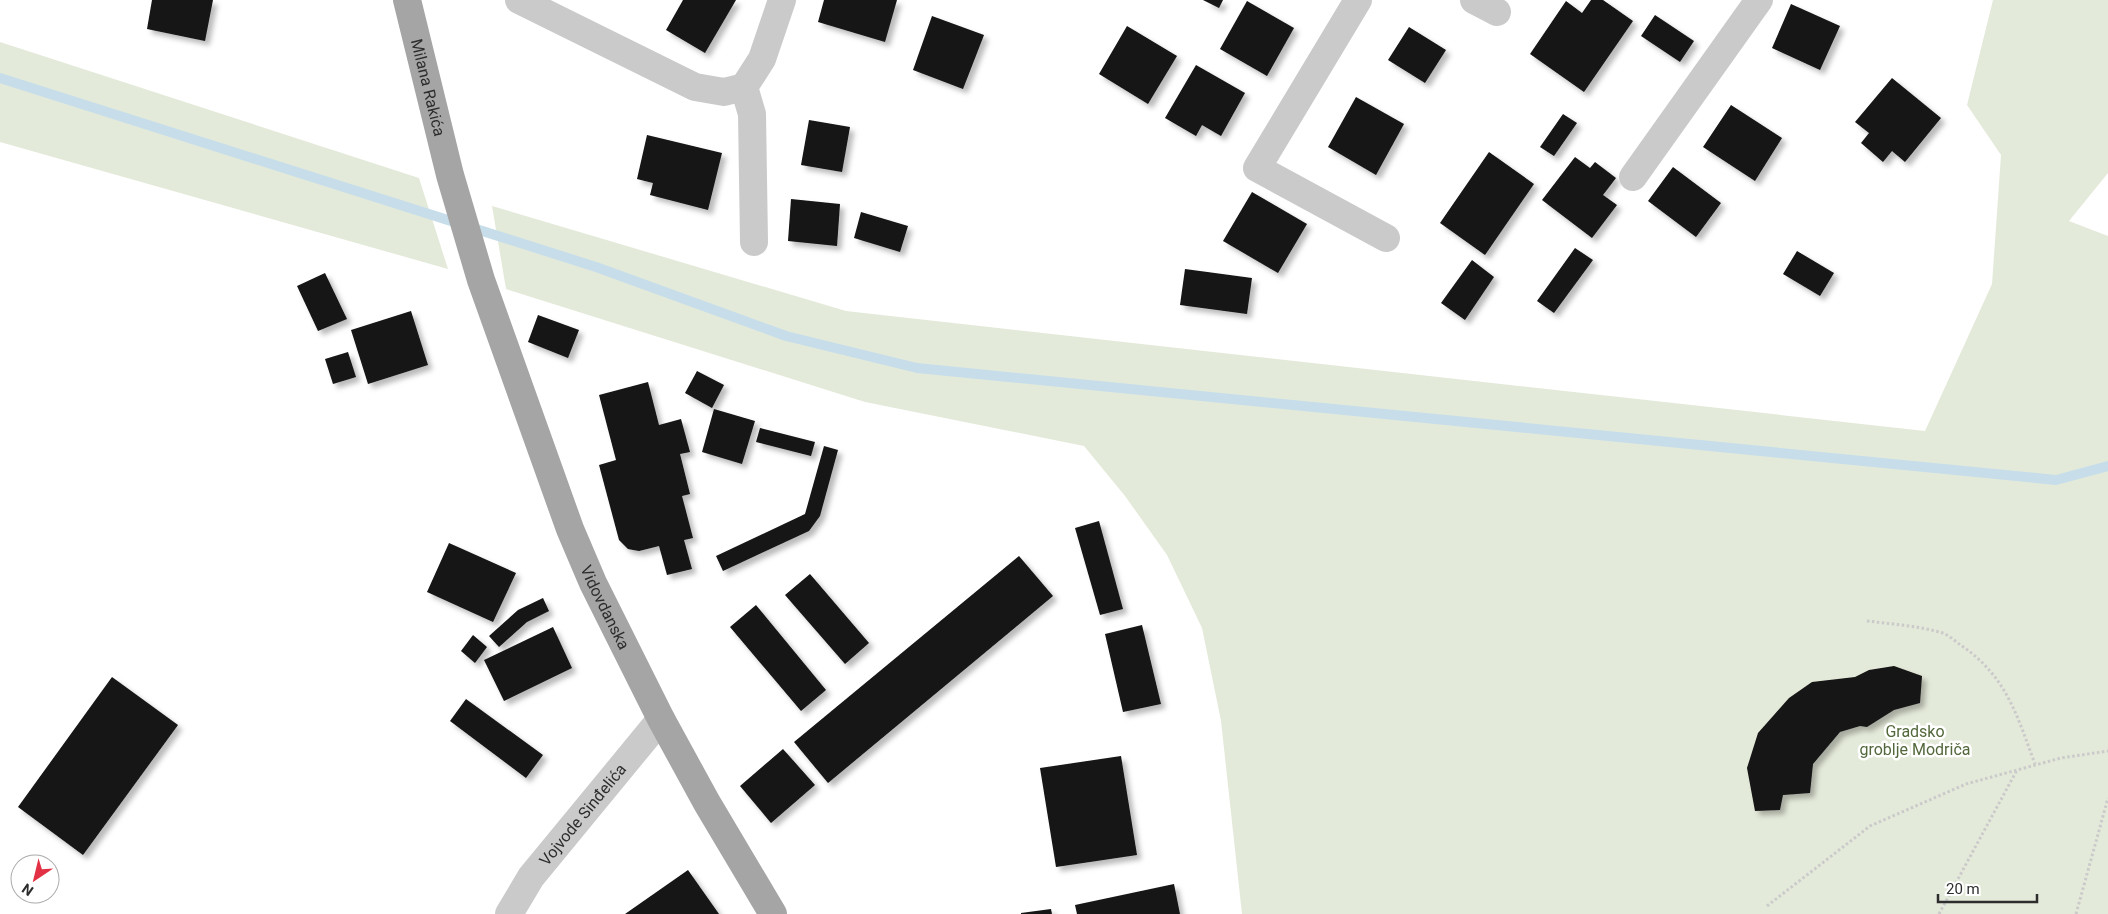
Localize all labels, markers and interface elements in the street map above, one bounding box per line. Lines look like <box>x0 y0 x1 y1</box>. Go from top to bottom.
street label: Milana Rakića <box>407 37 450 138</box>
street label: Vidovdanska <box>577 562 634 652</box>
park label: Gradsko groblje Modriča <box>1859 722 1971 759</box>
street label: Vojvode Sinđelića <box>535 760 630 869</box>
north arrow <box>10 854 60 904</box>
scale bar <box>1938 872 2037 904</box>
text: N <box>19 880 36 899</box>
text: 20 m <box>1946 880 1980 898</box>

